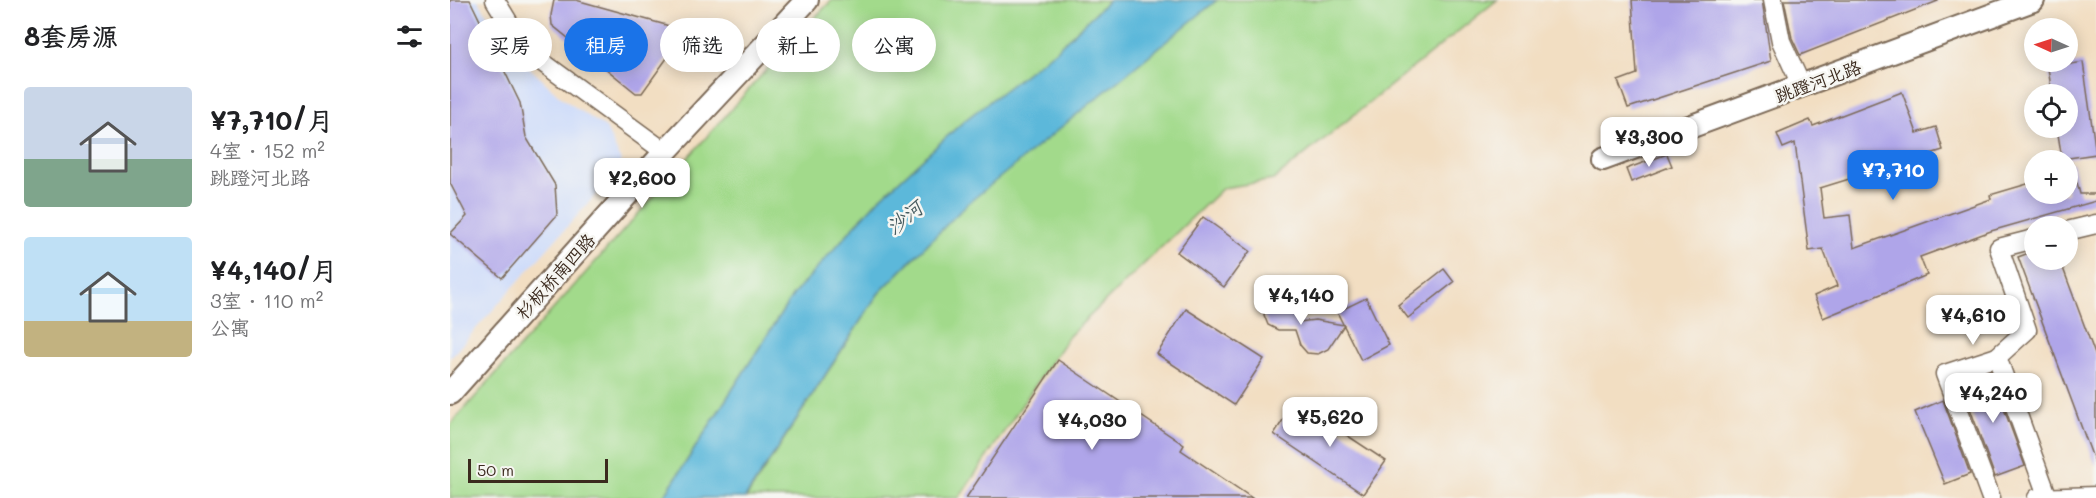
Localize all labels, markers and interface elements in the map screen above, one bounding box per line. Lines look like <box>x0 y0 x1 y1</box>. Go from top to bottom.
chip: 买房 <box>468 18 552 72</box>
chip: 租房 <box>564 18 648 72</box>
chip: 筛选 <box>660 18 744 72</box>
chip: 新上 <box>756 18 840 72</box>
chip: 公寓 <box>852 18 936 72</box>
north arrow <box>2024 18 2078 72</box>
map controls <box>2024 18 2078 270</box>
text: 8套房源 <box>24 19 118 53</box>
icon: filters <box>393 20 426 53</box>
street label: 跳蹬河北路 <box>1772 54 1864 108</box>
button: locate <box>2024 84 2078 138</box>
text: ¥7,710/月 <box>210 103 333 137</box>
icon: home <box>72 111 144 183</box>
pin: ¥3,300 <box>1600 117 1698 168</box>
text: ¥3,300 <box>1615 123 1683 149</box>
text: 4室 · 152 m² <box>210 137 325 163</box>
pin: ¥7,710 <box>1844 150 1942 201</box>
button: + <box>2024 150 2078 204</box>
text: ¥7,710 <box>1861 156 1925 182</box>
pin: ¥2,600 <box>593 158 691 209</box>
text: 跳蹬河北路 <box>210 164 310 190</box>
text: ¥2,600 <box>608 164 676 190</box>
water label: 沙河 <box>880 192 930 240</box>
button: − <box>2024 216 2078 270</box>
street label: 杉板桥南四路 <box>510 228 600 324</box>
text: ¥4,140/月 <box>210 253 337 287</box>
icon: home <box>72 261 144 333</box>
pin: ¥4,140 <box>1252 275 1350 326</box>
text: ¥4,140 <box>1268 281 1334 307</box>
text: 3室 · 110 m² <box>210 287 323 313</box>
pin: ¥4,610 <box>1924 295 2022 346</box>
text: ¥4,610 <box>1940 301 2006 327</box>
text: 公寓 <box>210 314 250 340</box>
pin: ¥4,240 <box>1944 373 2042 424</box>
text: ¥4,240 <box>1959 379 2027 405</box>
pin: ¥5,620 <box>1281 397 1379 448</box>
pin: ¥4,030 <box>1043 400 1141 451</box>
text: ¥5,620 <box>1296 403 1364 429</box>
text: ¥4,030 <box>1057 406 1127 432</box>
scale bar <box>468 456 608 484</box>
text: 50 m <box>477 459 514 480</box>

